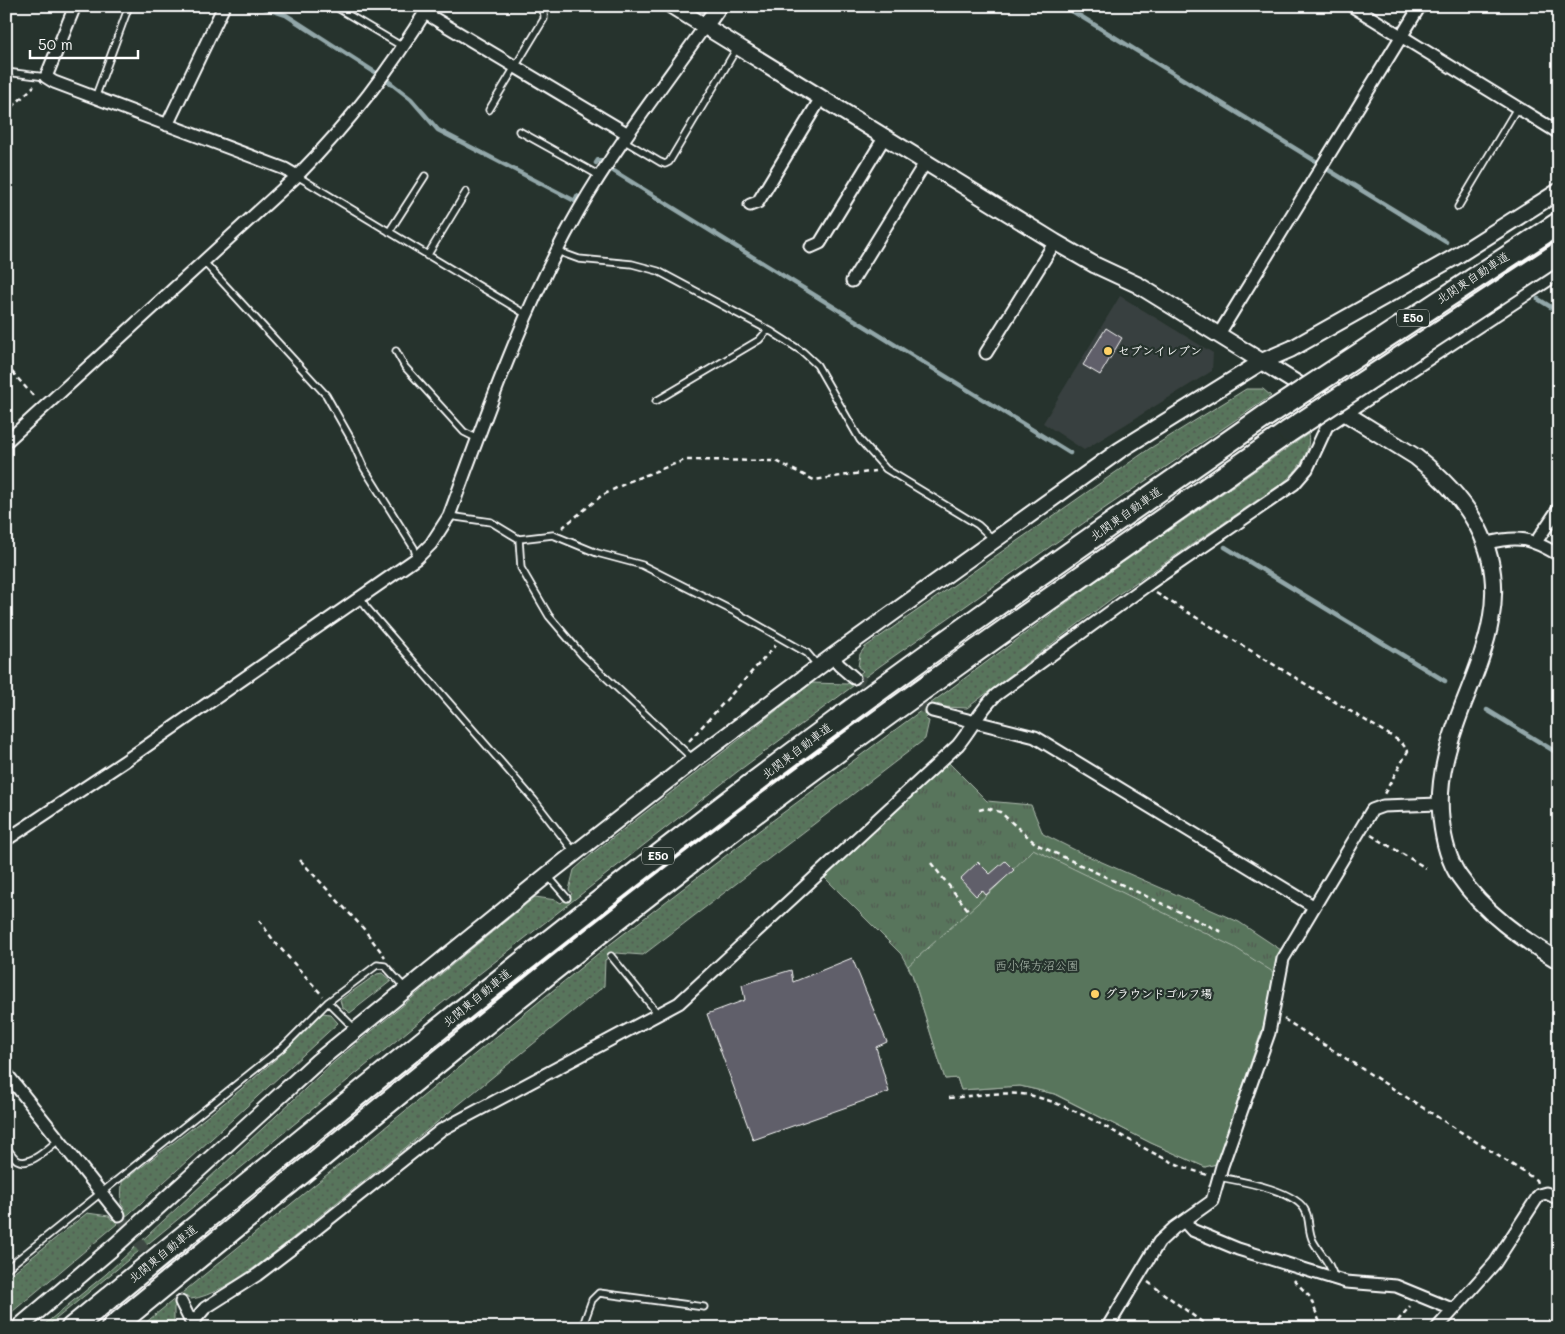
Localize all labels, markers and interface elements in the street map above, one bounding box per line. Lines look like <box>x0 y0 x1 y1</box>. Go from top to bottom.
scale bar <box>30 28 138 60</box>
text: 50 m <box>38 34 73 54</box>
street label: 北関東自動車道 <box>1433 248 1512 307</box>
road number: E50 <box>1397 310 1429 326</box>
place label: セブンイレブン <box>1118 342 1202 358</box>
marker: セブンイレブン <box>1102 345 1114 357</box>
street label: 北関東自動車道 <box>1086 483 1164 544</box>
street label: 北関東自動車道 <box>758 719 835 782</box>
road number: E50 <box>642 848 674 864</box>
park label: 西小保方沼公園 <box>995 957 1079 973</box>
street label: 北関東自動車道 <box>439 965 514 1030</box>
place label: グラウンドゴルフ場 <box>1105 985 1213 1001</box>
marker: グラウンドゴルフ場 <box>1089 988 1101 1000</box>
street label: 北関東自動車道 <box>125 1221 200 1286</box>

